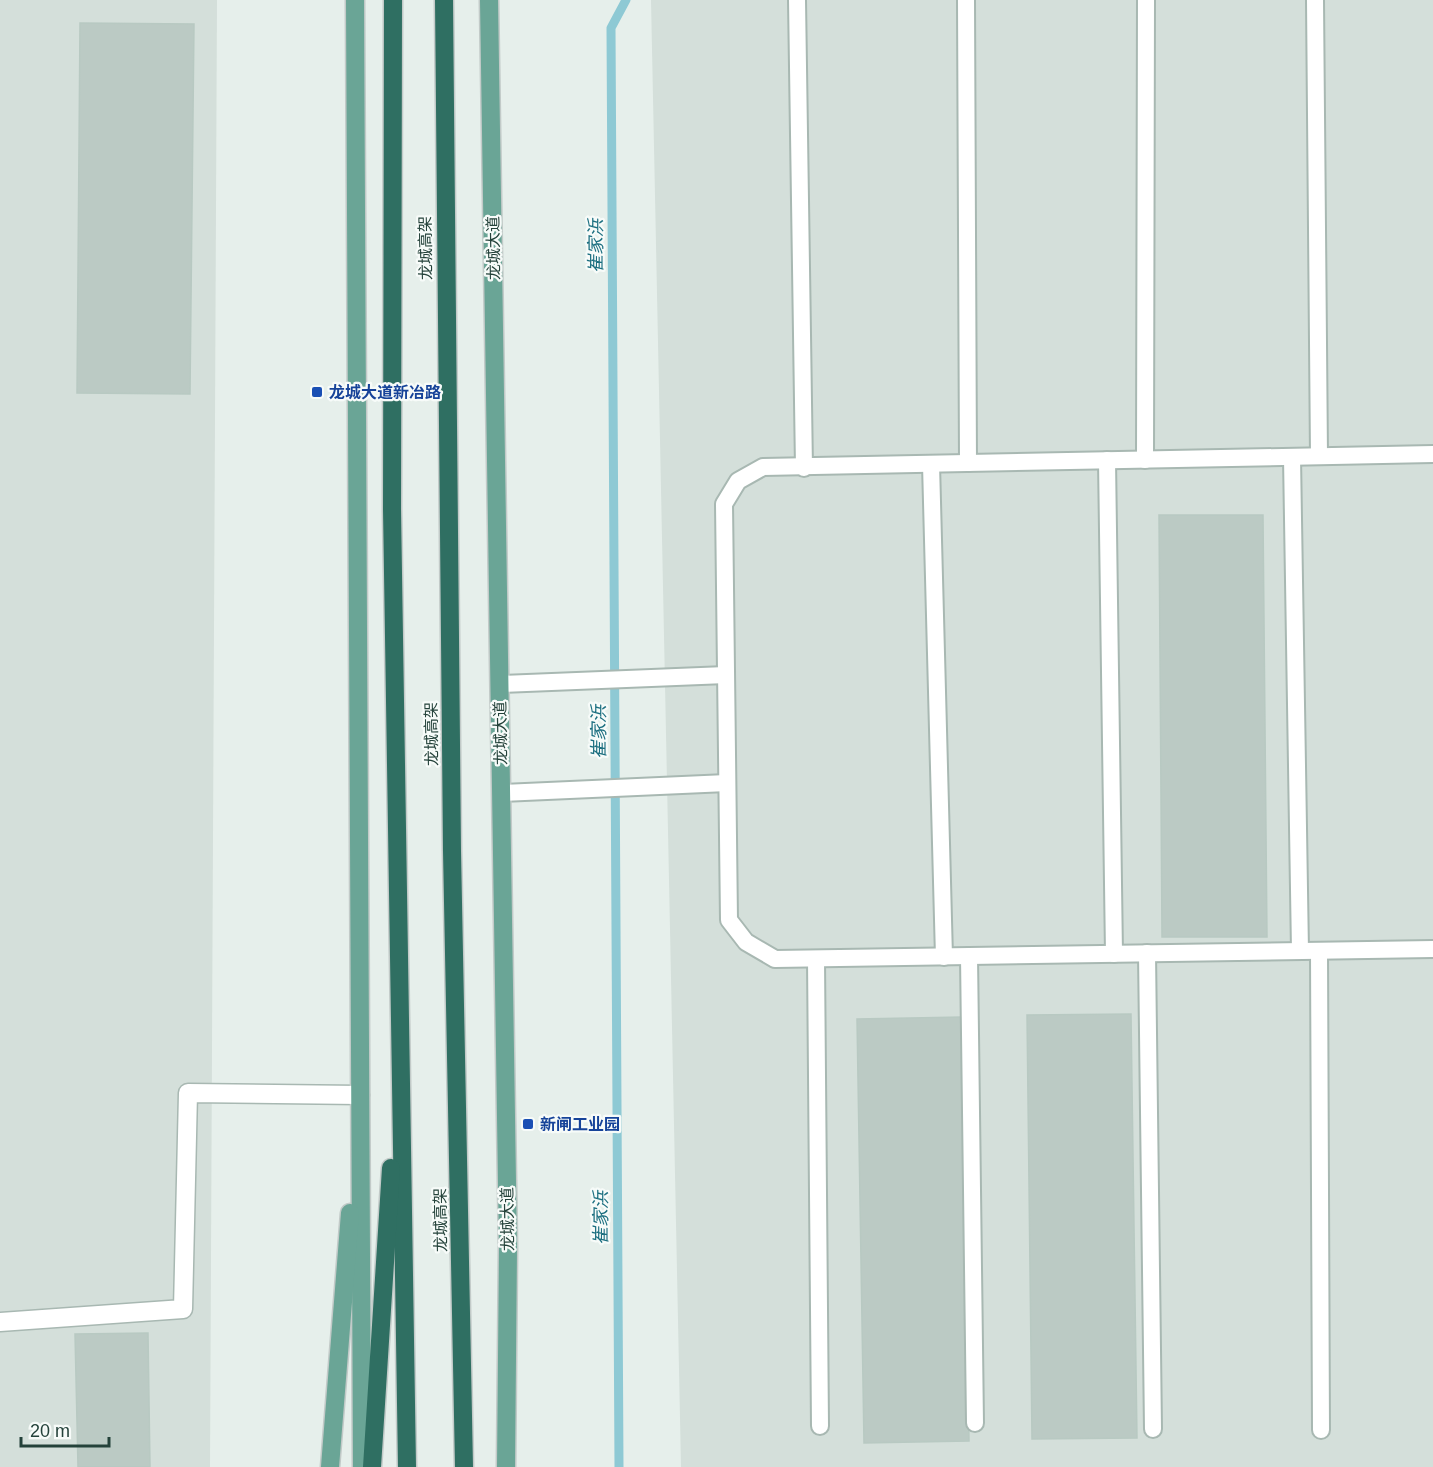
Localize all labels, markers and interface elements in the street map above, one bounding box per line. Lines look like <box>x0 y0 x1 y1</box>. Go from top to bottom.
street label: 龙城高架 <box>416 216 435 280</box>
street label: 龙城大道 <box>484 216 503 280</box>
water label: 崔家浜 <box>586 217 606 273</box>
place label: 龙城大道新冶路 <box>329 383 441 401</box>
marker: 龙城大道新冶路 <box>310 385 324 399</box>
street label: 龙城大道 <box>491 701 510 765</box>
street label: 龙城高架 <box>422 702 441 766</box>
water label: 崔家浜 <box>589 703 609 759</box>
place label: 新闸工业园 <box>540 1116 620 1133</box>
marker: 新闸工业园 <box>521 1117 535 1131</box>
street label: 龙城大道 <box>498 1187 517 1251</box>
street label: 龙城高架 <box>431 1188 450 1252</box>
water label: 崔家浜 <box>591 1189 611 1245</box>
scale bar <box>21 1410 110 1448</box>
text: 20 m <box>30 1421 70 1441</box>

